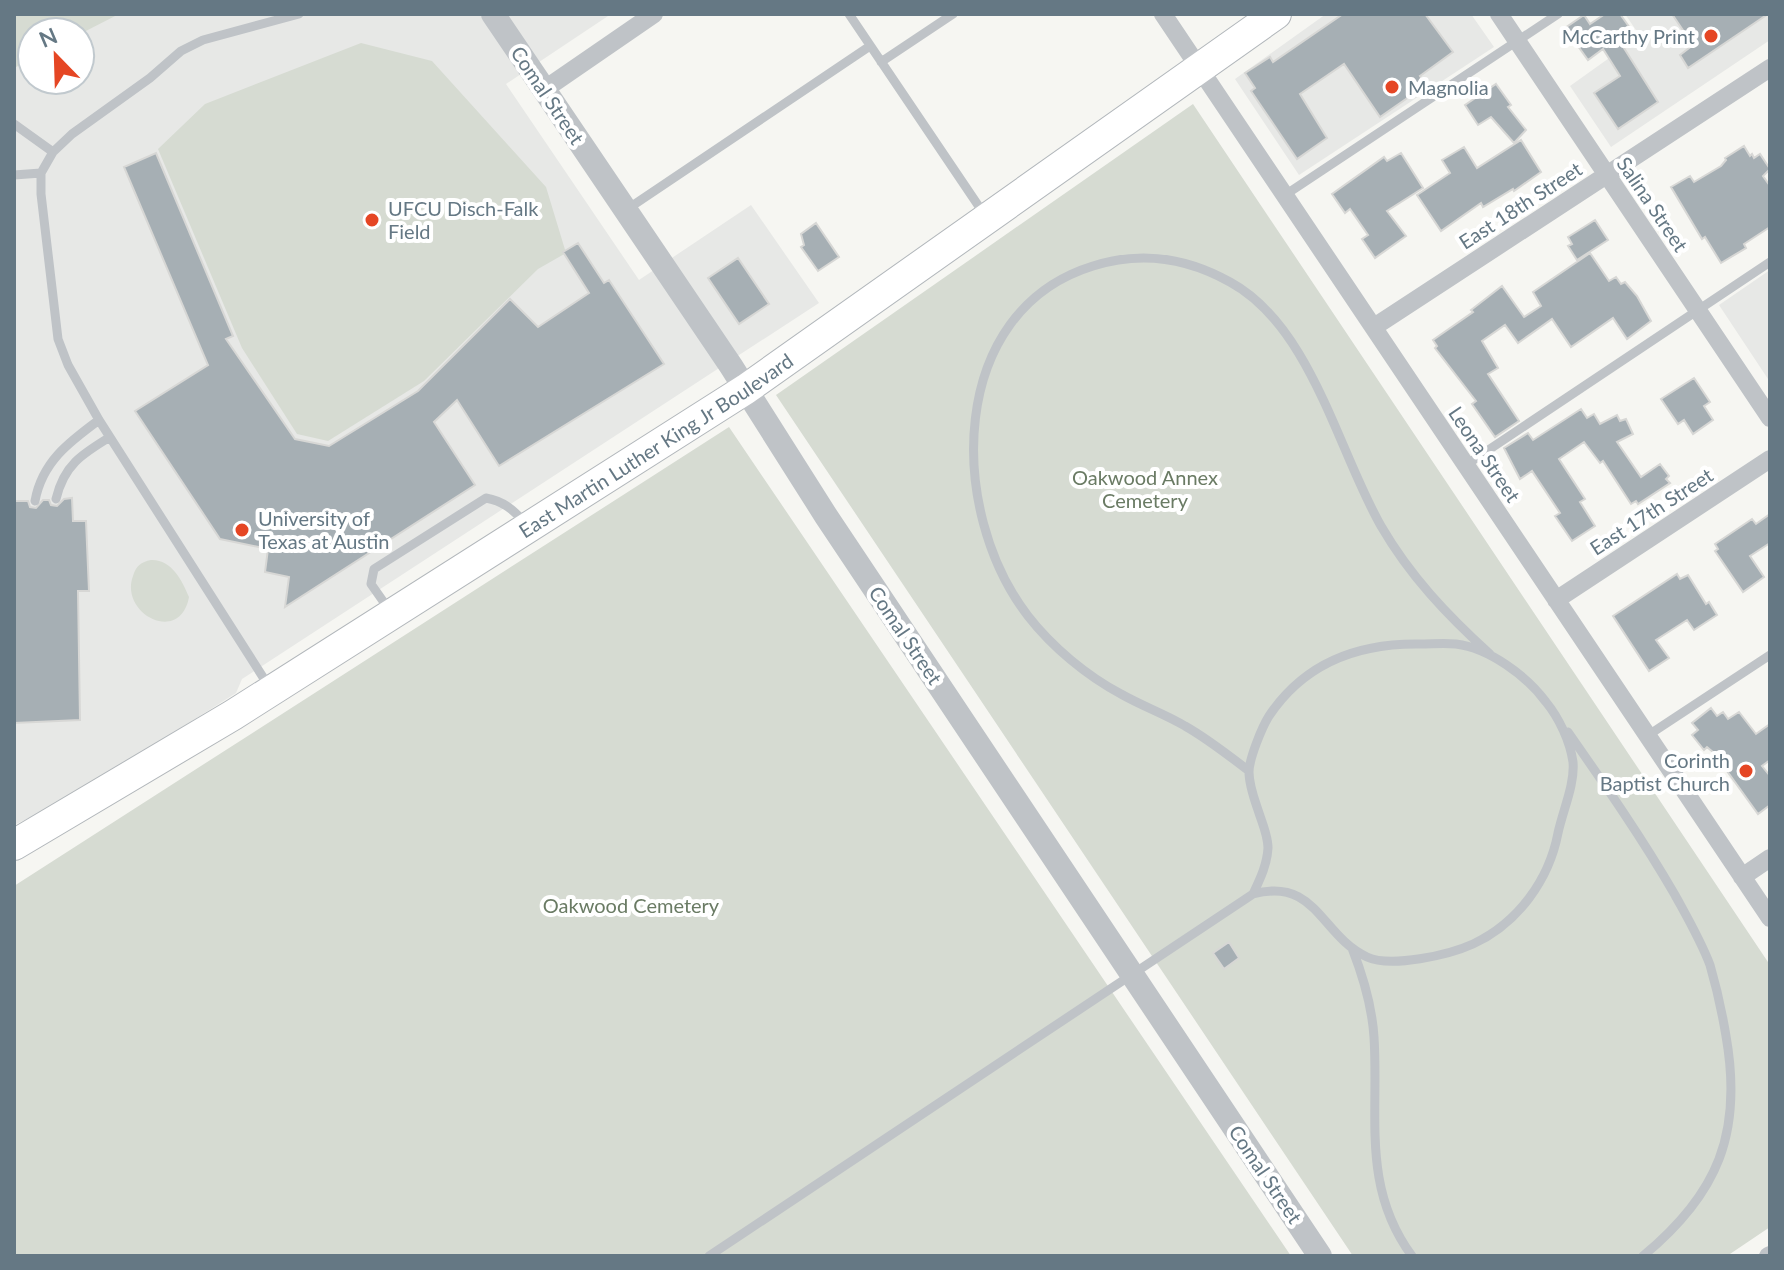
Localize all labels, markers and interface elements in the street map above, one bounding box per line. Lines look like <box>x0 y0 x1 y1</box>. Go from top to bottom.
north arrow <box>16 16 96 96</box>
text: N <box>35 21 61 53</box>
place label: McCarthy Print <box>1562 24 1695 48</box>
marker: McCarthy Print <box>1702 27 1720 45</box>
street label: Comal Street <box>506 41 590 149</box>
place label: Magnolia <box>1408 75 1489 99</box>
marker: Magnolia <box>1383 78 1401 96</box>
street label: Salina Street <box>1613 152 1693 256</box>
street label: East 18th Street <box>1454 156 1586 254</box>
place label: UFCU Disch-Falk Field <box>388 196 539 243</box>
marker: UFCU Disch-Falk Field <box>363 211 381 229</box>
street label: East Martin Luther King Jr Boulevard <box>514 348 797 542</box>
street label: Leona Street <box>1444 402 1526 506</box>
street label: East 17th Street <box>1585 462 1717 560</box>
park label: Oakwood Annex Cemetery <box>1072 465 1218 512</box>
place label: University of Texas at Austin <box>258 506 390 553</box>
marker: University of Texas at Austin <box>233 521 251 539</box>
street label: Comal Street <box>864 581 948 689</box>
place label: Corinth Baptist Church <box>1600 748 1730 795</box>
marker: Corinth Baptist Church <box>1737 762 1755 780</box>
park label: Oakwood Cemetery <box>543 893 720 917</box>
street label: Comal Street <box>1224 1120 1308 1228</box>

